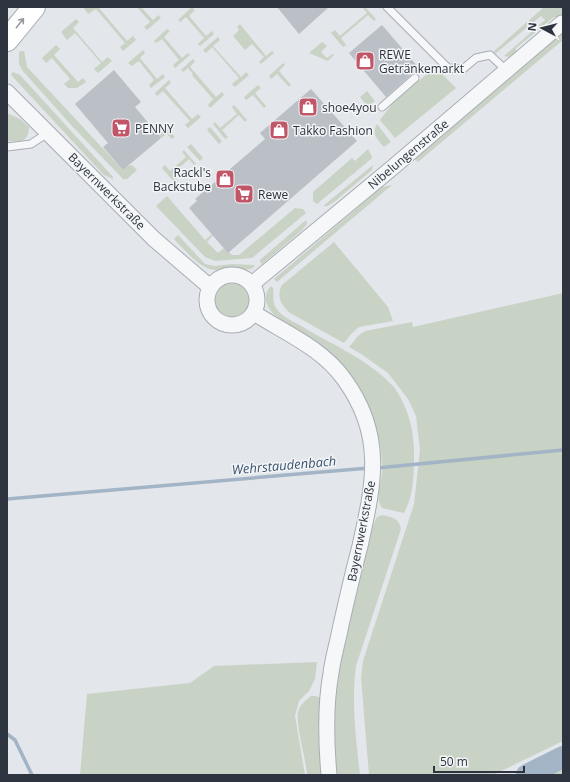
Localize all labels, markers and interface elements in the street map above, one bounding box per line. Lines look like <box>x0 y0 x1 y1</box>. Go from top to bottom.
north arrow <box>522 8 562 48</box>
one-way arrow <box>16 18 24 29</box>
text: N <box>524 21 540 32</box>
place label: REWE Getränkemarkt <box>379 46 464 77</box>
shop icon: REWE Getränkemarkt <box>354 50 376 72</box>
shop icon: shoe4you <box>297 96 319 118</box>
place label: shoe4you <box>322 99 377 116</box>
street label: Nibelungenstraße <box>364 115 452 193</box>
supermarket icon: PENNY <box>110 117 132 139</box>
shop icon: Takko Fashion <box>268 119 290 141</box>
place label: PENNY <box>135 120 174 137</box>
place label: Takko Fashion <box>293 122 373 139</box>
street label: Bayernwerkstraße <box>65 149 149 233</box>
place label: Rackl's Backstube <box>153 164 211 195</box>
shop icon: Rackl's Backstube <box>214 168 236 190</box>
supermarket icon: Rewe <box>233 183 255 205</box>
place label: Rewe <box>258 186 288 203</box>
water label: Wehrstaudenbach <box>231 451 337 479</box>
street label: Bayernwerkstraße <box>343 479 379 583</box>
scale bar <box>434 748 524 774</box>
text: 50 m <box>440 753 468 770</box>

